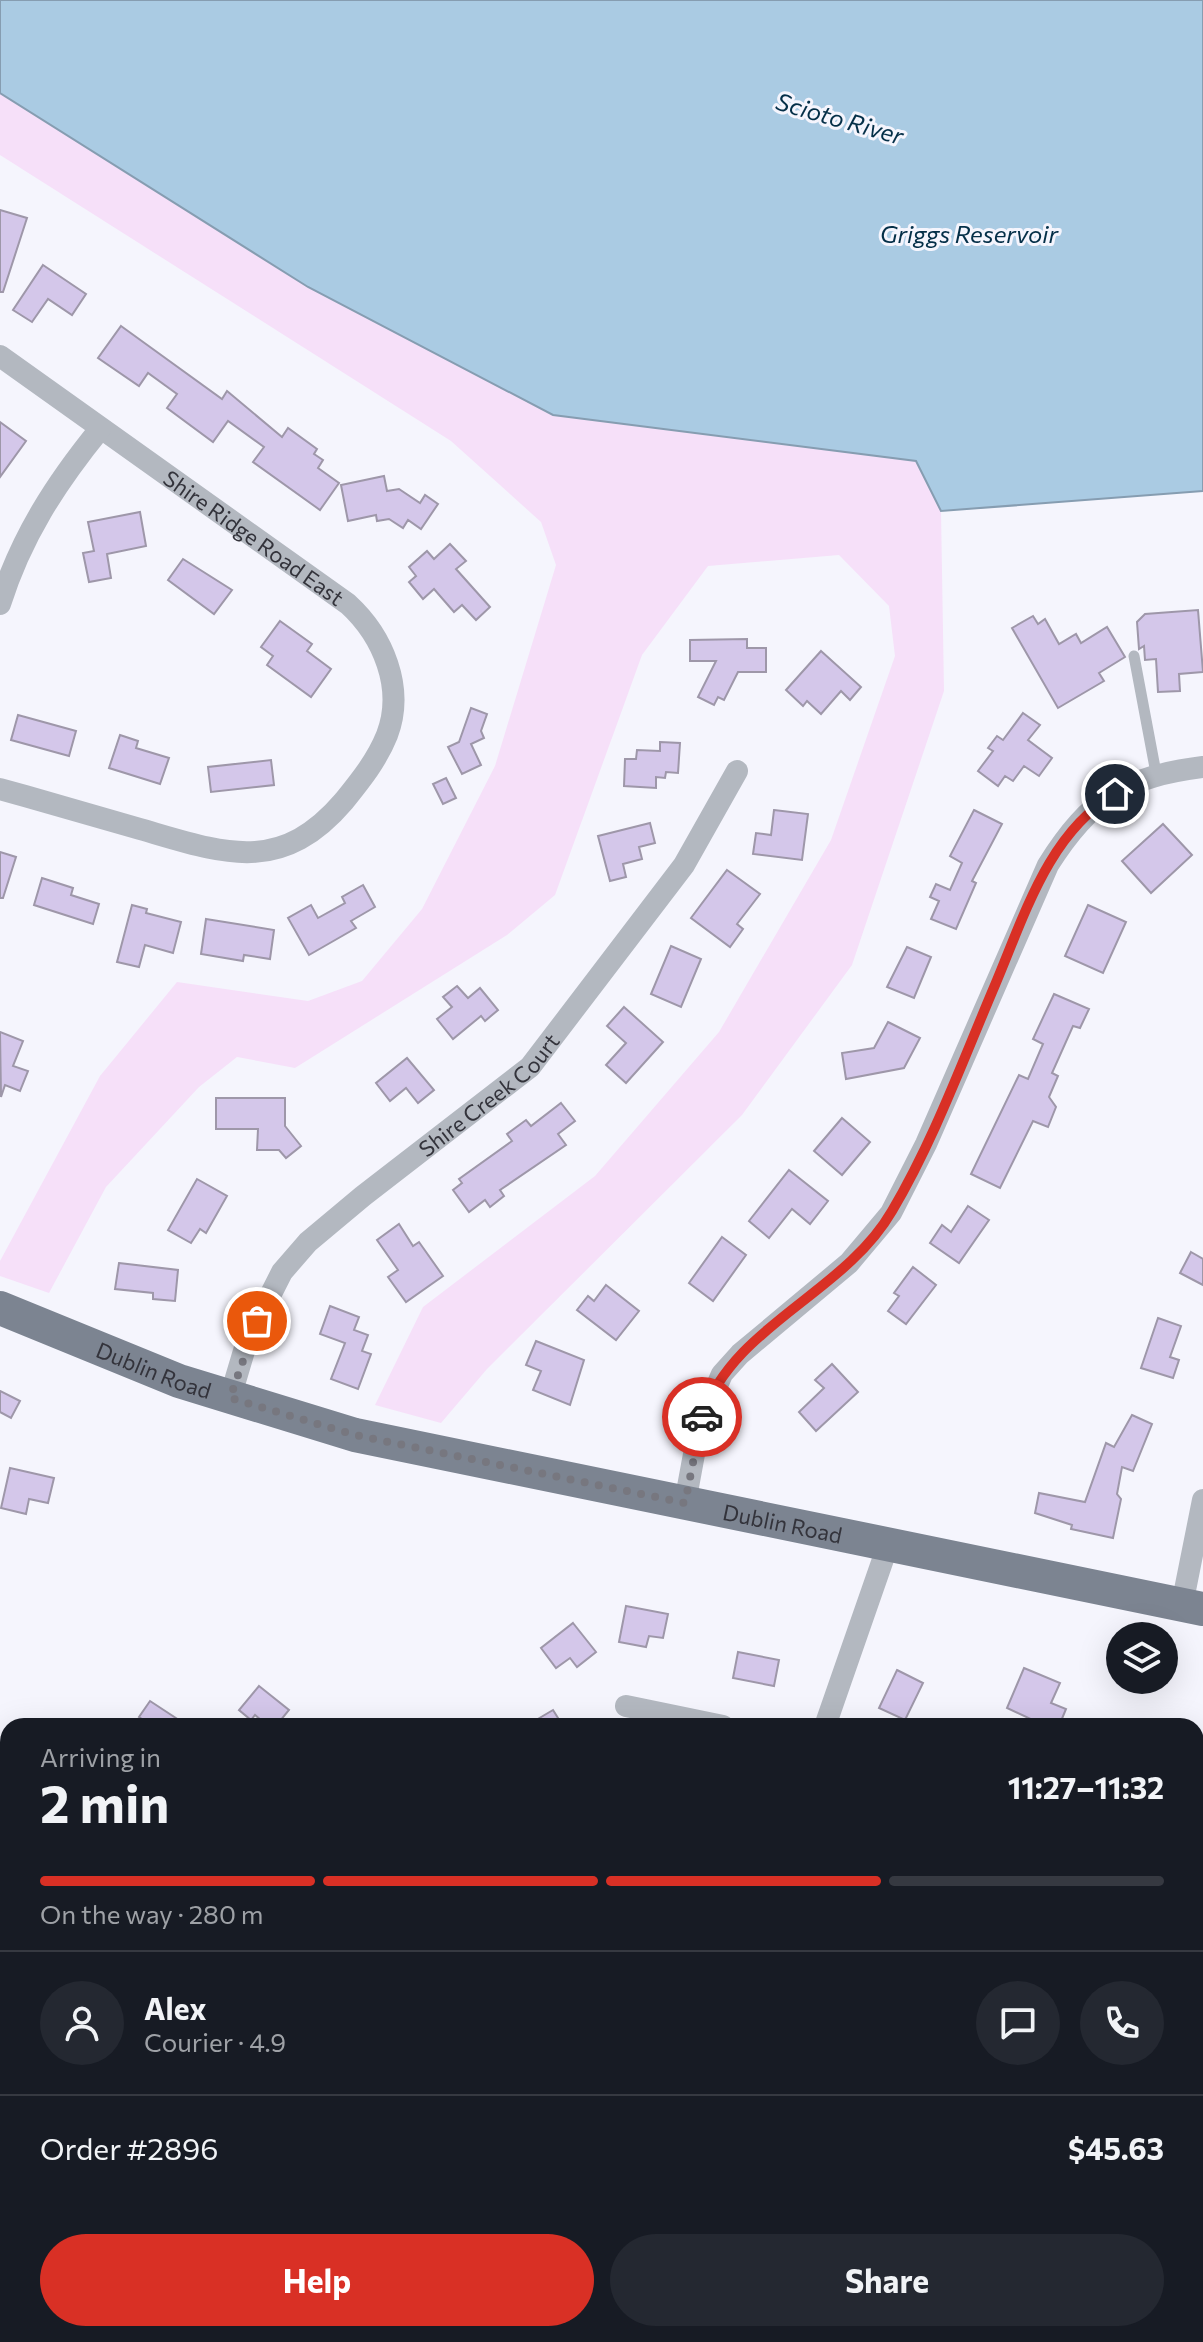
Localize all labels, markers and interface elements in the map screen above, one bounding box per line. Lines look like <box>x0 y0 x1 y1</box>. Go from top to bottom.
water label: Scioto River <box>773 86 908 150</box>
water label: Griggs Reservoir <box>880 219 1060 248</box>
street label: Shire Ridge Road East <box>159 464 350 611</box>
pin <box>1081 760 1149 828</box>
icon: home <box>1093 772 1137 816</box>
street label: Shire Creek Court <box>413 1028 564 1162</box>
pin <box>223 1287 291 1355</box>
icon: bag <box>235 1299 279 1343</box>
street label: Dublin Road <box>93 1335 215 1404</box>
courier <box>662 1377 742 1457</box>
icon: car <box>680 1395 724 1439</box>
street label: Dublin Road <box>721 1497 845 1548</box>
map controls <box>1106 1622 1178 1694</box>
button: layers <box>1106 1622 1178 1694</box>
text: Arriving in <box>40 1741 161 1772</box>
text: 11:27–11:32 <box>1008 1768 1164 1805</box>
text: 2 min <box>40 1770 169 1834</box>
text: On the way · 280 m <box>40 1898 264 1929</box>
button: person <box>40 1981 124 2065</box>
button: chat <box>976 1981 1060 2065</box>
button: phone <box>1080 1981 1164 2065</box>
text: Alex <box>144 1989 207 2026</box>
text: Courier · 4.9 <box>144 2026 286 2057</box>
text: Order #2896 <box>40 2129 219 2166</box>
text: $45.63 <box>1068 2129 1164 2166</box>
button: Help <box>40 2234 594 2326</box>
button: Share <box>610 2234 1164 2326</box>

